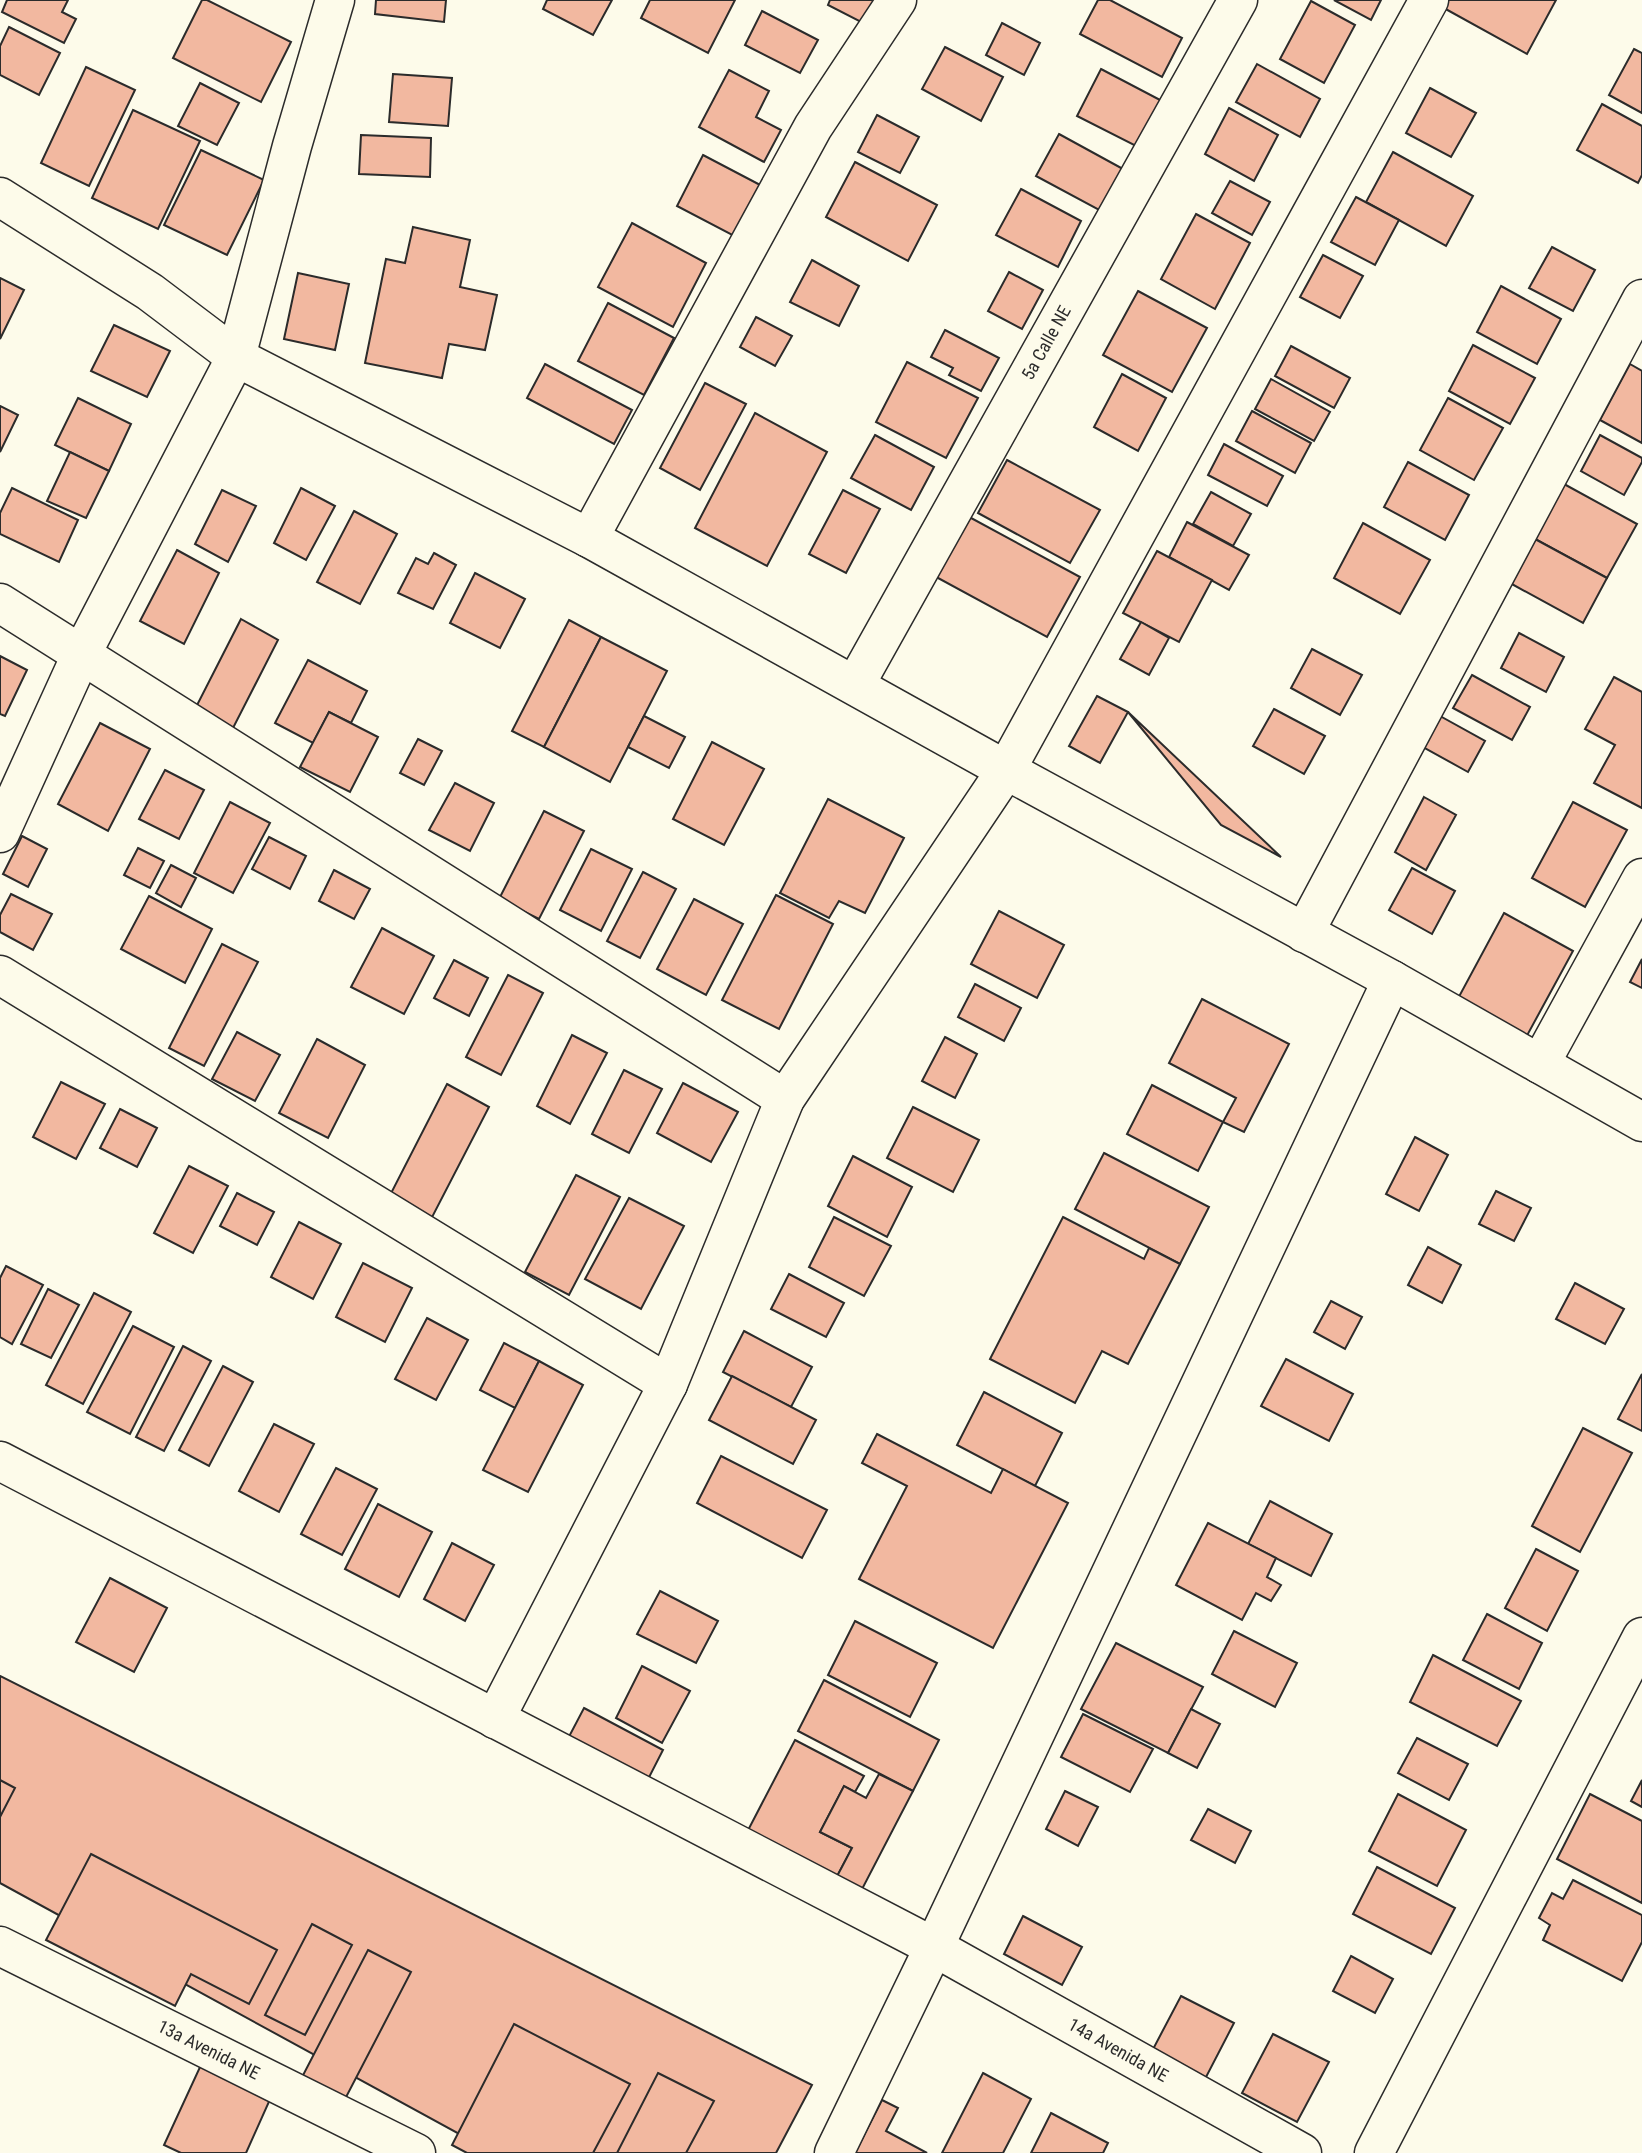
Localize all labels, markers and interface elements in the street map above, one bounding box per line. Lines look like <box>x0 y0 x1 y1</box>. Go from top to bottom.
street label: 5a Calle NE <box>1017 302 1075 383</box>
street label: 14a Avenida NE <box>1065 2013 1172 2086</box>
street label: 13a Avenida NE <box>154 2015 263 2084</box>

